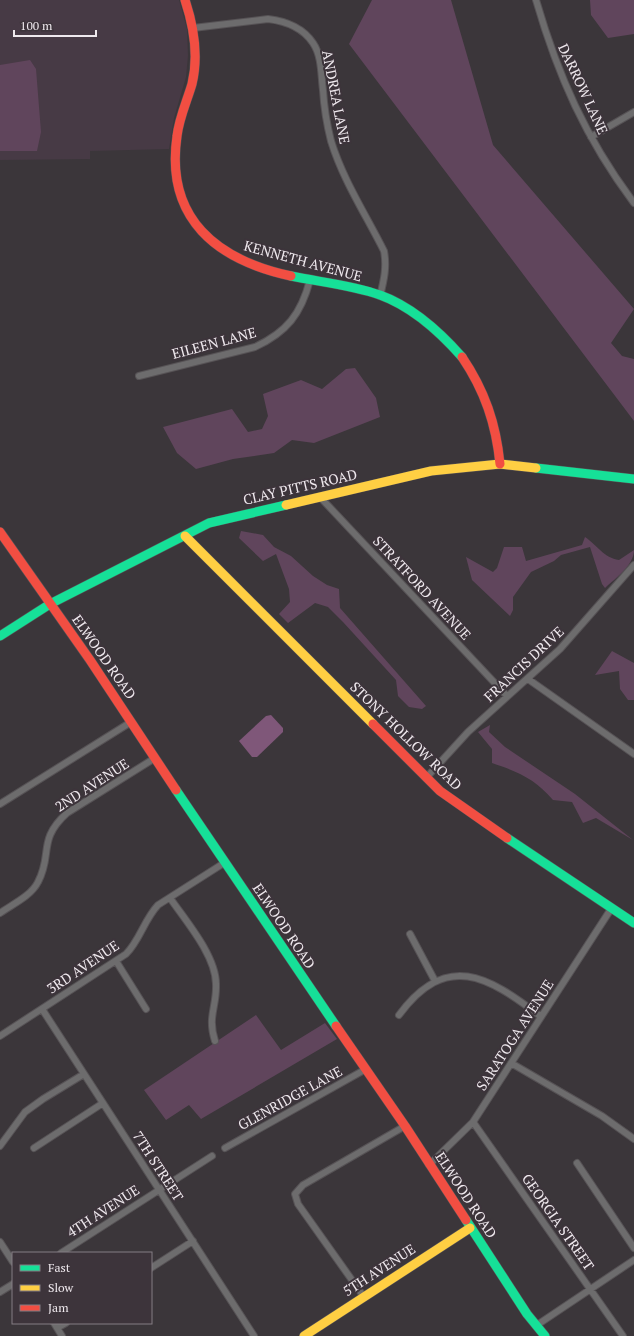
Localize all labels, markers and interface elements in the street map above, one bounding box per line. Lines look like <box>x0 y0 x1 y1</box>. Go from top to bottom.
scale bar <box>14 12 96 38</box>
text: 100 m <box>20 18 53 33</box>
street label: DARROW LANE <box>554 40 613 137</box>
street label: ANDREA LANE <box>318 48 355 145</box>
street label: KENNETH AVENUE <box>242 236 364 285</box>
street label: EILEEN LANE <box>170 322 258 363</box>
street label: CLAY PITTS ROAD <box>241 464 359 509</box>
street label: STRATFORD AVENUE <box>369 532 476 644</box>
street label: ELWOOD ROAD <box>68 611 141 703</box>
street label: FRANCIS DRIVE <box>480 622 568 706</box>
street label: STONY HOLLOW ROAD <box>346 677 466 794</box>
street label: 2ND AVENUE <box>51 754 132 816</box>
street label: ELWOOD ROAD <box>249 879 320 972</box>
street label: 3RD AVENUE <box>43 935 122 998</box>
street label: SARATOGA AVENUE <box>472 976 558 1094</box>
street label: GLENRIDGE LANE <box>234 1061 345 1134</box>
street label: 7TH STREET <box>129 1127 188 1205</box>
street label: ELWOOD ROAD <box>431 1148 501 1242</box>
street label: GEORGIA STREET <box>518 1170 599 1274</box>
street label: 4TH AVENUE <box>63 1180 143 1241</box>
street label: 5TH AVENUE <box>339 1239 419 1300</box>
legend <box>12 1252 152 1324</box>
text: Fast <box>48 1260 71 1275</box>
text: Slow <box>48 1280 74 1295</box>
text: Jam <box>48 1300 69 1315</box>

